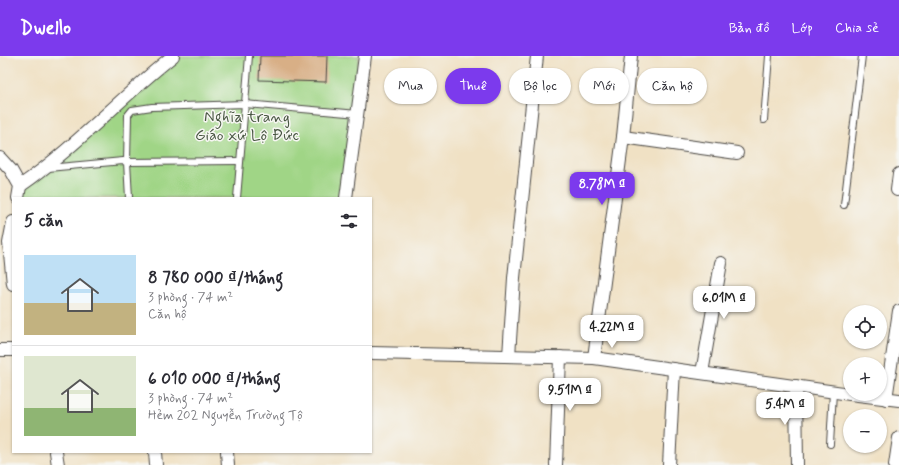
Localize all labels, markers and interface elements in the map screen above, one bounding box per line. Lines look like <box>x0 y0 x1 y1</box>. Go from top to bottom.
text: Dwello <box>20 16 71 41</box>
text: Bản đồ <box>729 19 770 37</box>
text: Lớp <box>792 19 813 37</box>
text: Chia sẻ <box>835 19 879 37</box>
chip: Mua <box>384 68 437 104</box>
chip: Thuê <box>445 68 501 104</box>
chip: Bộ lọc <box>509 68 571 104</box>
chip: Mới <box>579 68 629 104</box>
chip: Căn hộ <box>637 68 707 104</box>
park label: Nghĩa trang Giáo xứ Lộ Đức <box>195 107 299 146</box>
pin: 8.78M ₫ <box>565 172 639 206</box>
text: 8.78M ₫ <box>579 176 625 193</box>
text: 5 căn <box>24 210 63 232</box>
icon: filters <box>338 210 360 232</box>
text: 8 780 000 ₫/tháng <box>148 267 283 289</box>
icon: home <box>56 271 104 319</box>
pin: 6.01M ₫ <box>687 286 761 320</box>
text: 3 phòng · 74 m² <box>148 289 233 306</box>
text: 6.01M ₫ <box>702 290 746 307</box>
map controls <box>843 305 887 453</box>
button: locate <box>843 305 887 349</box>
text: Căn hộ <box>148 306 187 323</box>
pin: 4.22M ₫ <box>575 315 649 349</box>
text: 4.22M ₫ <box>589 319 635 336</box>
button: + <box>843 357 887 401</box>
text: 6 010 000 ₫/tháng <box>148 368 281 390</box>
icon: home <box>56 372 104 420</box>
pin: 9.51M ₫ <box>533 378 607 412</box>
text: 9.51M ₫ <box>548 382 592 399</box>
text: 3 phòng · 74 m² <box>148 390 233 407</box>
pin: 5.4M ₫ <box>752 392 818 426</box>
text: 5.4M ₫ <box>765 396 805 413</box>
text: Hẻm 202 Nguyễn Trường Tộ <box>148 407 303 424</box>
button: − <box>843 409 887 453</box>

